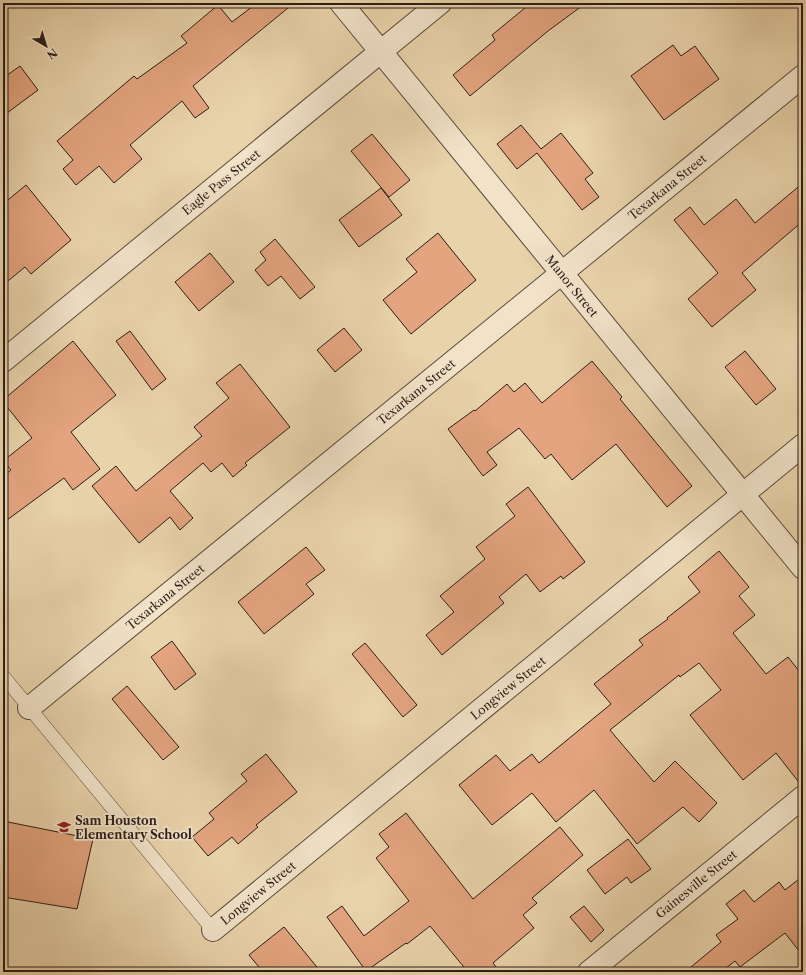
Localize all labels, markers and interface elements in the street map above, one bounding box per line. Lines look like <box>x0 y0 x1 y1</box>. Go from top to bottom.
north arrow <box>26 26 66 66</box>
text: N <box>44 45 60 63</box>
street label: Eagle Pass Street <box>179 145 264 218</box>
street label: Texarkana Street <box>625 150 710 223</box>
street label: Manor Street <box>542 252 602 321</box>
street label: Texarkana Street <box>374 355 459 428</box>
street label: Texarkana Street <box>123 560 208 633</box>
street label: Longview Street <box>467 653 549 723</box>
place label: Sam Houston Elementary School <box>75 813 192 842</box>
school or university icon: Sam Houston Elementary School <box>56 819 72 835</box>
street label: Gainesville Street <box>652 846 740 921</box>
street label: Longview Street <box>217 858 299 928</box>

